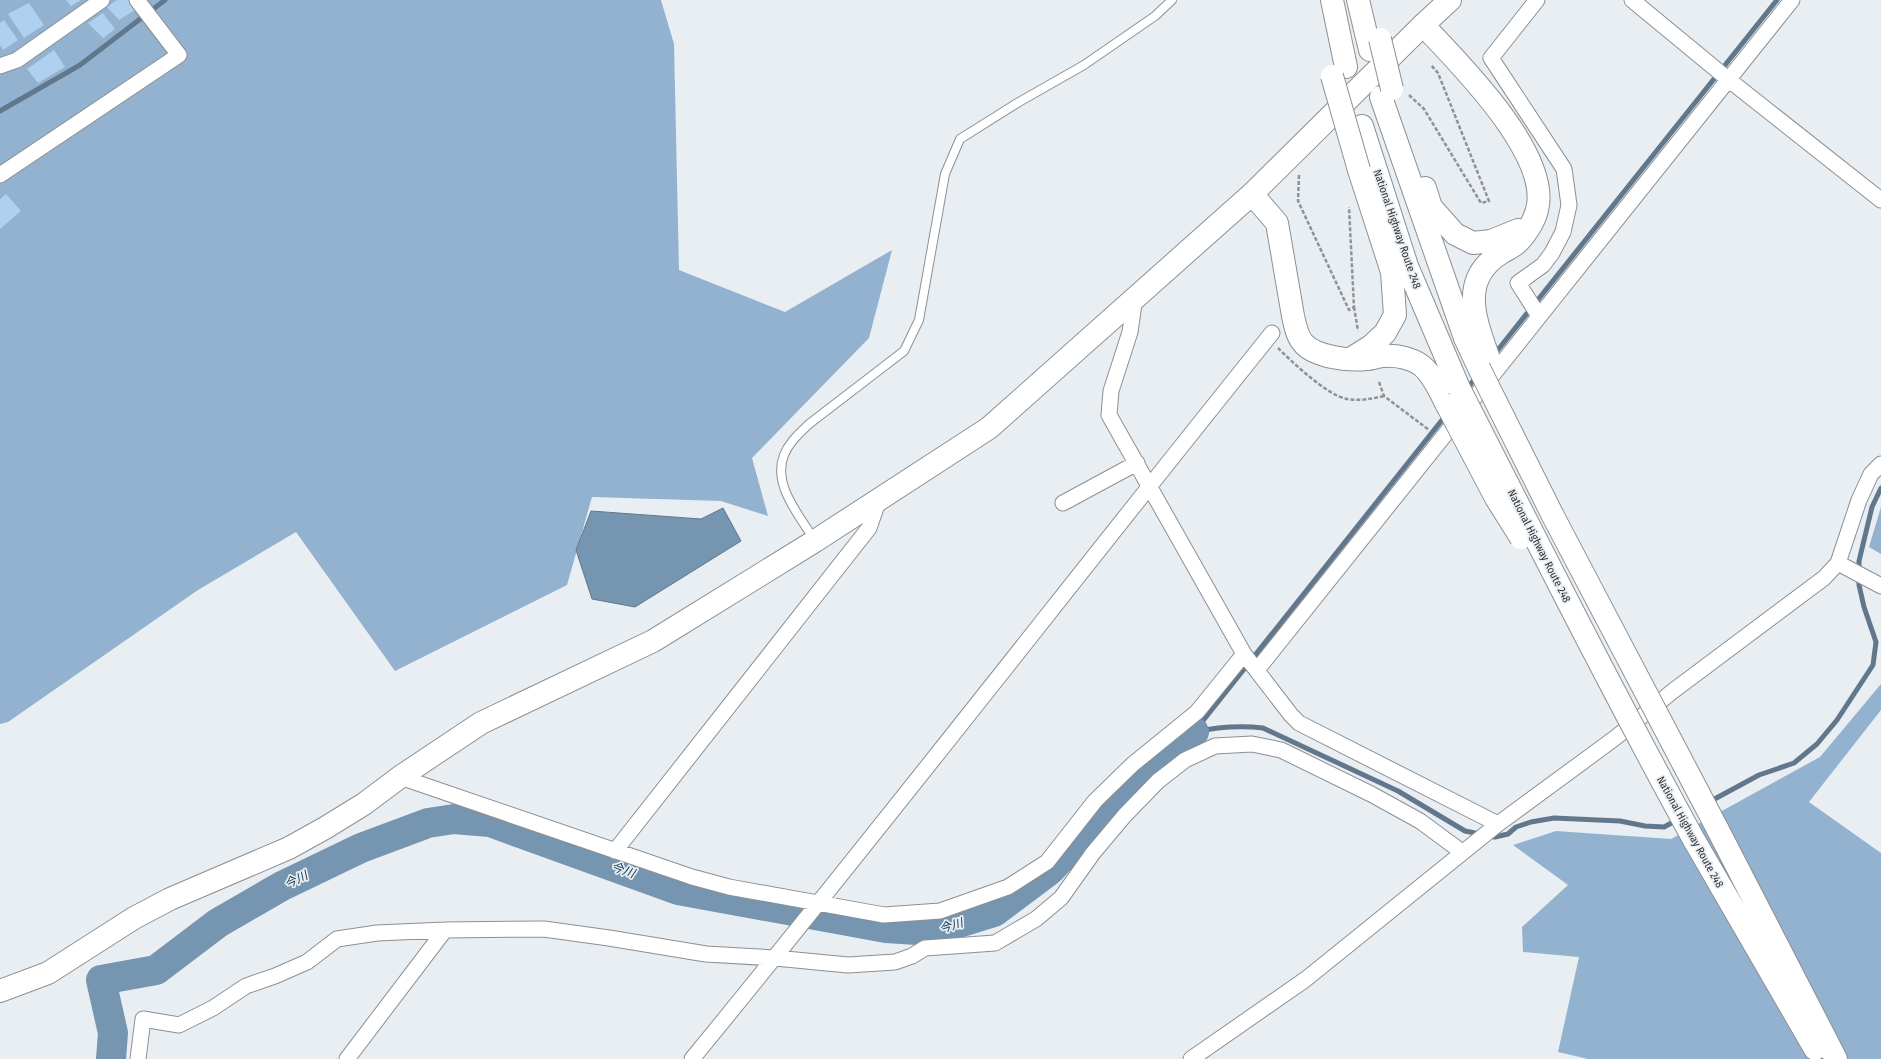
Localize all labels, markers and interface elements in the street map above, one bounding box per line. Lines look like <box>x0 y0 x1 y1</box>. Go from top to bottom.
street label: National Highway Route 248 <box>1370 168 1424 291</box>
street label: National Highway Route 248 <box>1505 487 1573 605</box>
street label: National Highway Route 248 <box>1654 774 1726 890</box>
water label: 今川 <box>609 859 639 881</box>
water label: 今川 <box>282 868 312 892</box>
water label: 今川 <box>937 915 966 936</box>

